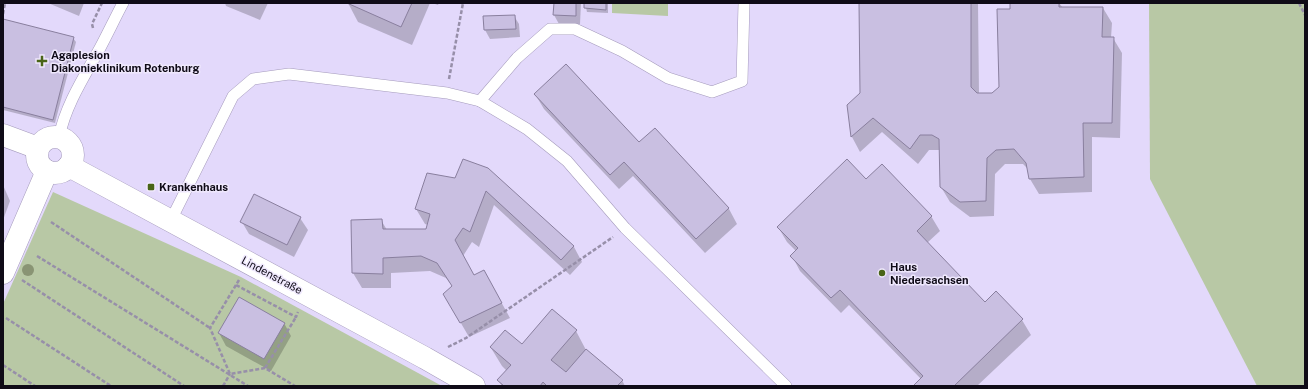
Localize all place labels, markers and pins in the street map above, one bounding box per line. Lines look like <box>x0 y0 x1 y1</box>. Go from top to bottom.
place label: Agaplesion Diakonieklinikum Rotenburg <box>51 49 199 74</box>
marker: Agaplesion Diakonieklinikum Rotenburg <box>36 55 48 67</box>
place label: Krankenhaus <box>159 181 228 193</box>
marker: Krankenhaus <box>146 182 156 192</box>
place label: Haus Niedersachsen <box>890 261 969 286</box>
marker: Haus Niedersachsen <box>877 268 887 278</box>

